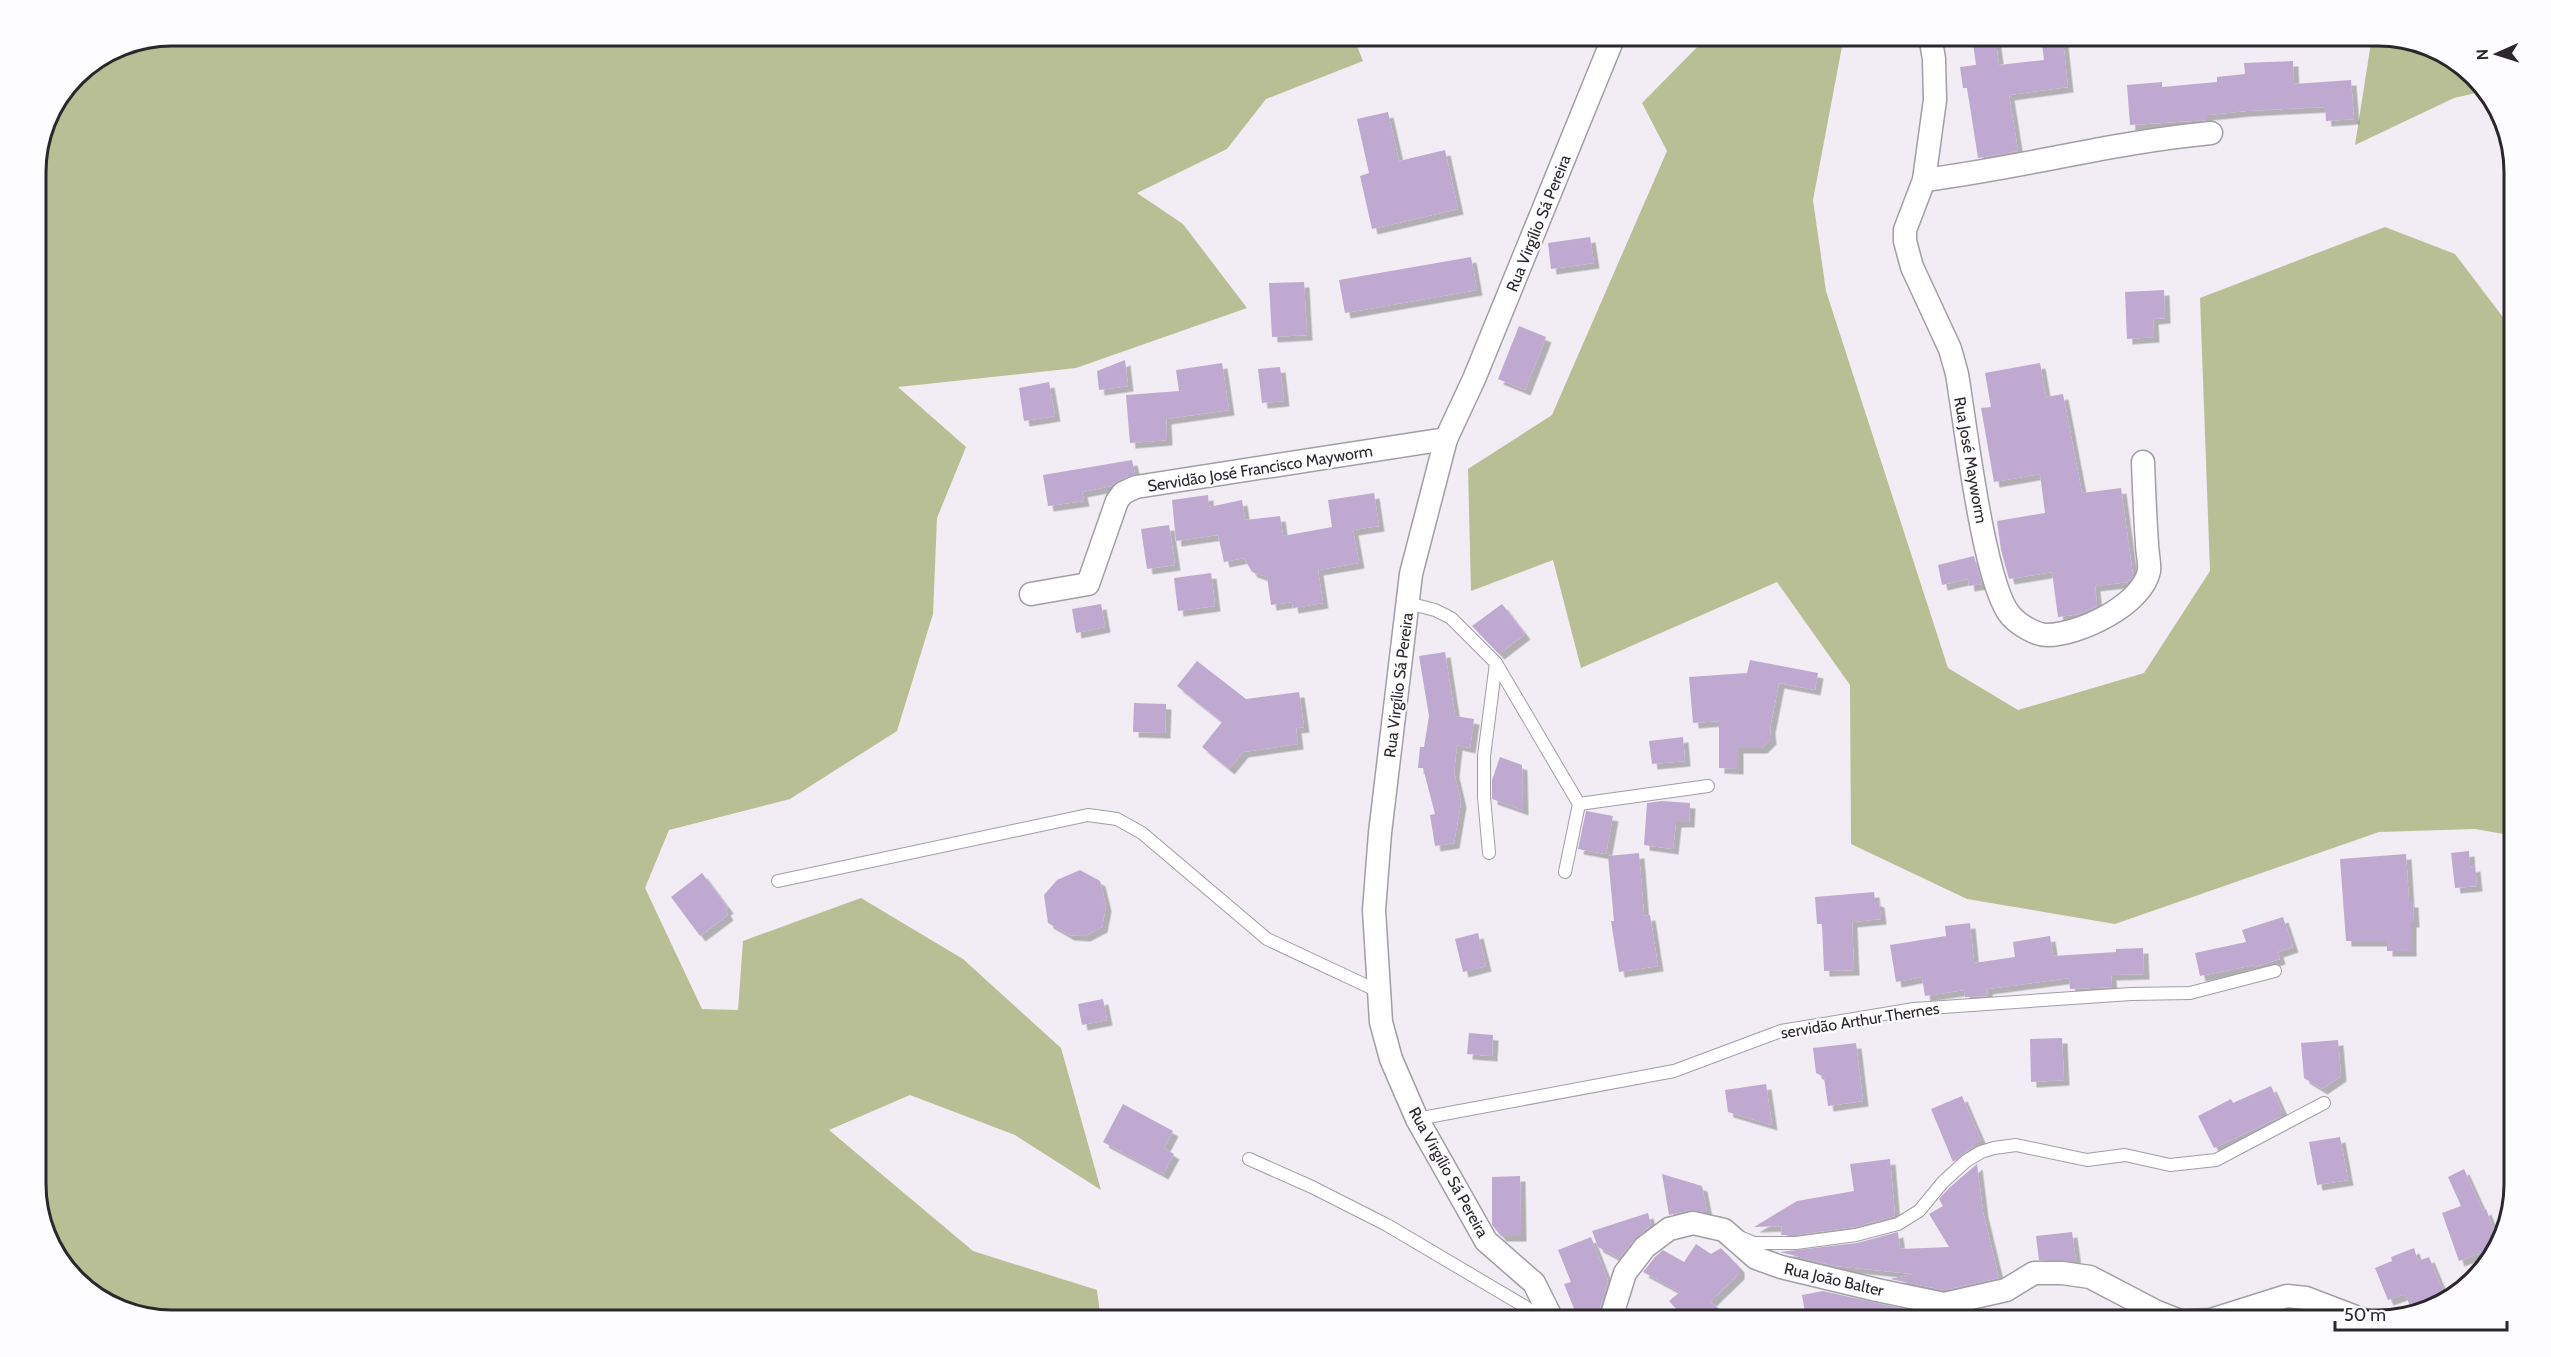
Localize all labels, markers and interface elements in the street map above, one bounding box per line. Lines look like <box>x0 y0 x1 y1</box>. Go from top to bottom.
north arrow <box>2467 24 2527 84</box>
text: N <box>2473 49 2492 61</box>
street label: Rua Virgílio Sá Pereira <box>1502 152 1575 294</box>
street label: Rua José Mayworm <box>1950 395 1991 525</box>
street label: Servidão José Francisco Mayworm <box>1146 441 1374 496</box>
street label: Rua Virgílio Sá Pereira <box>1380 611 1417 759</box>
street label: servidão Arthur Thernes <box>1779 999 1941 1042</box>
street label: Rua Virgílio Sá Pereira <box>1405 1104 1492 1241</box>
street label: Rua João Balter <box>1782 1259 1886 1300</box>
scale bar <box>2335 1294 2508 1332</box>
text: 50 m <box>2344 1304 2386 1326</box>

